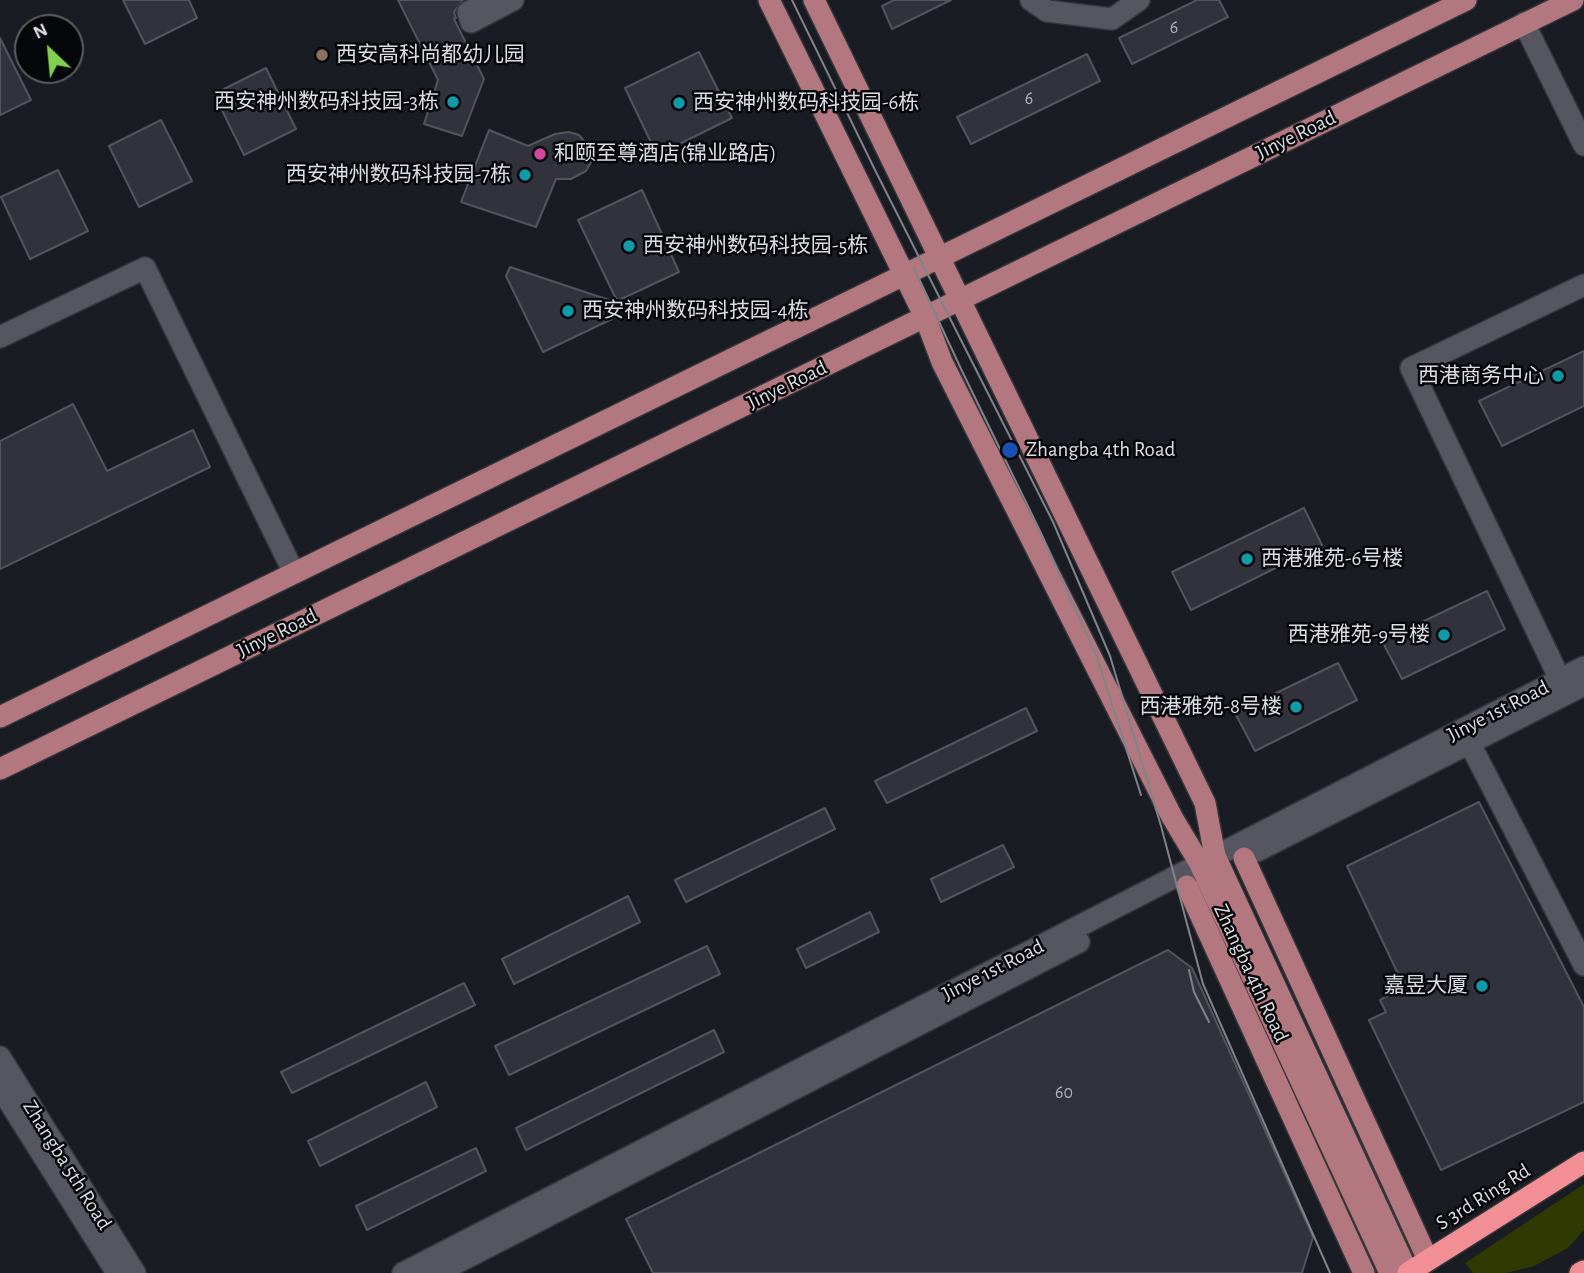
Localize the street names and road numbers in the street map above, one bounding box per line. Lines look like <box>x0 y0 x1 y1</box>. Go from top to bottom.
street label: Jinye Road <box>1252 105 1340 165</box>
street label: Jinye Road <box>743 355 831 415</box>
street label: Jinye Road <box>233 603 321 663</box>
street label: Jinye 1st Road <box>1443 675 1553 747</box>
street label: Zhangba 4th Road <box>1208 900 1294 1046</box>
street label: Jinye 1st Road <box>938 934 1048 1006</box>
street label: Zhangba 5th Road <box>17 1096 117 1234</box>
street label: S 3rd Ring Rd <box>1431 1158 1535 1236</box>

